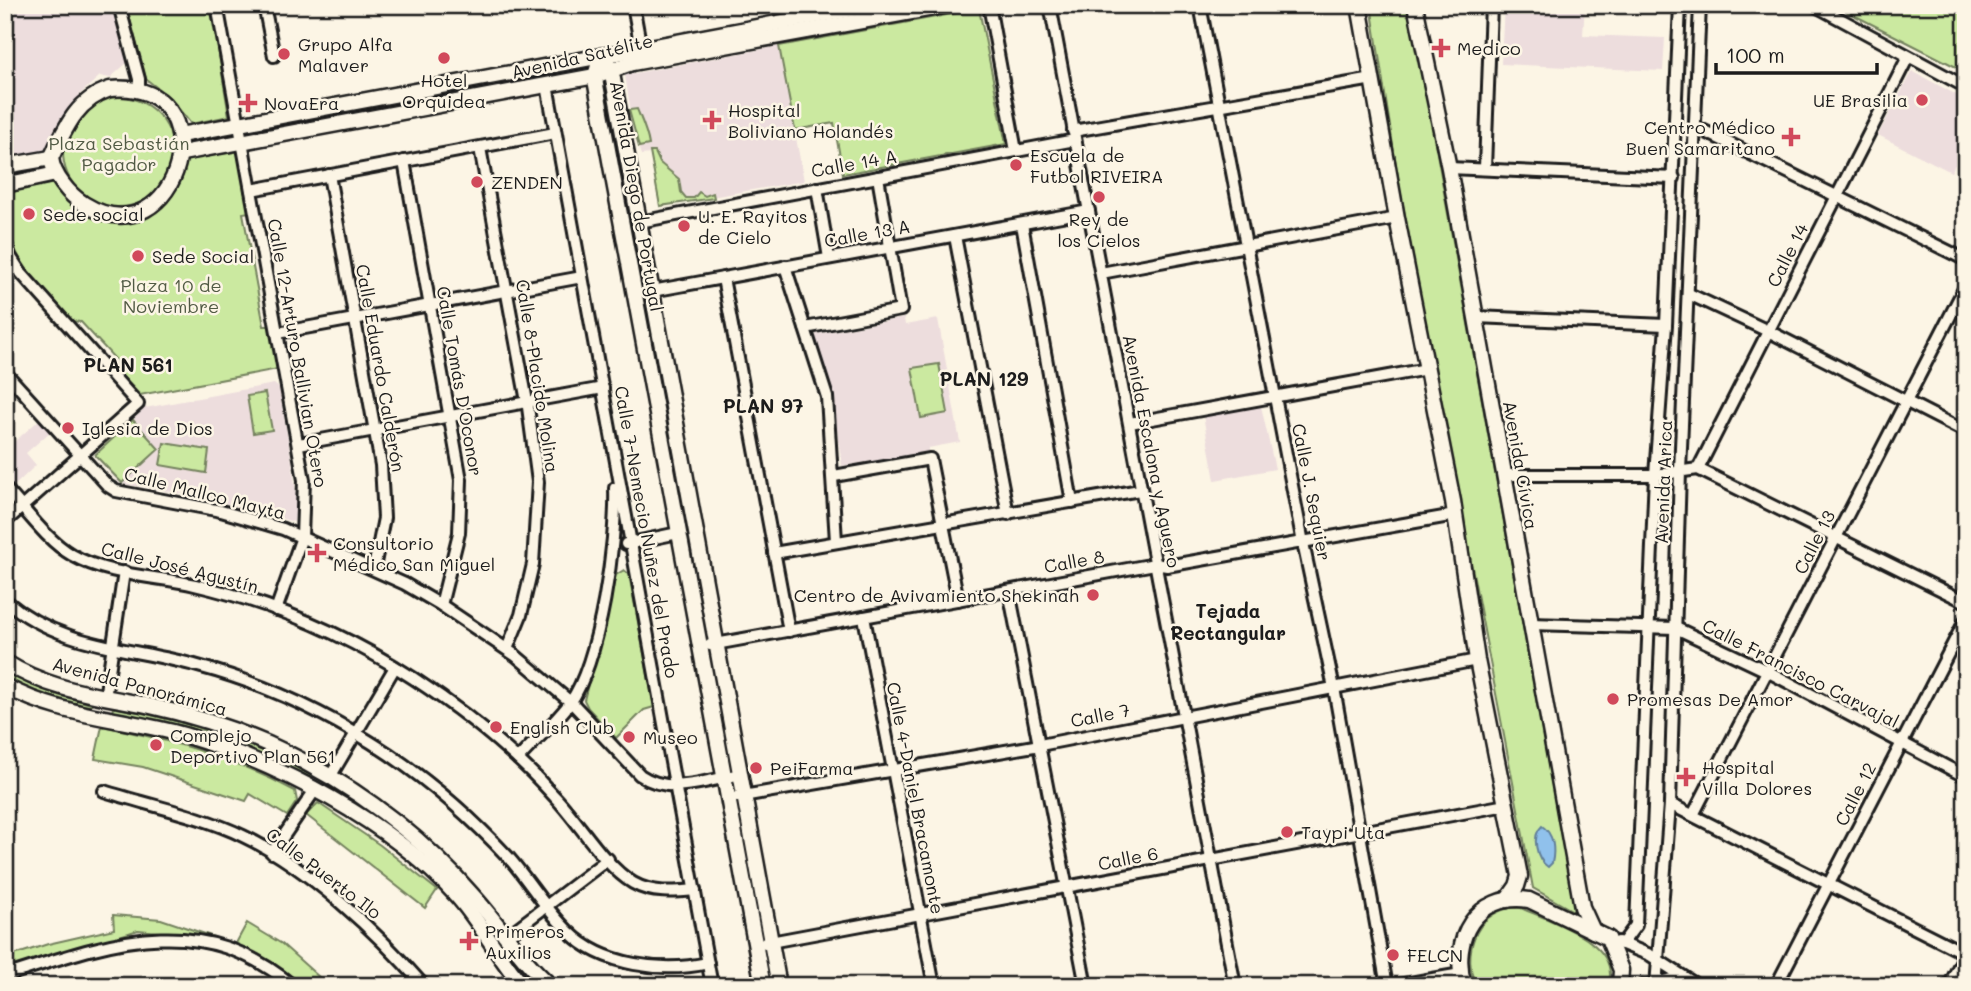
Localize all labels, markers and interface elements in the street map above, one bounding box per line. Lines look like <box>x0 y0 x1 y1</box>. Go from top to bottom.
street label: Avenida Satélite <box>509 28 655 84</box>
place label: Grupo Alfa Malaver <box>298 32 393 77</box>
scale bar <box>1716 32 1876 76</box>
place label: Medico <box>1457 36 1521 60</box>
marker: Medico <box>1431 38 1451 58</box>
text: 100 m <box>1726 41 1785 68</box>
marker: Grupo Alfa Malaver <box>276 46 292 62</box>
marker: Hotel Orquidea <box>436 50 452 66</box>
place label: Hotel Orquidea <box>402 68 486 113</box>
street label: Avenida Diego de Portugal <box>605 79 669 313</box>
place label: UE Brasilia <box>1813 88 1908 112</box>
place label: NovaEra <box>264 91 339 115</box>
marker: UE Brasilia <box>1914 92 1930 108</box>
marker: NovaEra <box>238 93 258 113</box>
place label: Hospital Boliviano Holandés <box>728 98 893 143</box>
marker: Hospital Boliviano Holandés <box>702 110 722 130</box>
place label: Centro Médico Buen Samaritano <box>1626 115 1775 160</box>
marker: Centro Médico Buen Samaritano <box>1781 127 1801 147</box>
park label: Plaza Sebastián Pagador <box>48 131 190 176</box>
place label: Escuela de Futbol RIVEIRA <box>1030 143 1163 188</box>
street label: Calle 14 A <box>809 144 899 182</box>
marker: Escuela de Futbol RIVEIRA <box>1008 157 1024 173</box>
place label: ZENDEN <box>491 170 563 194</box>
marker: ZENDEN <box>469 174 485 190</box>
marker: Rey de los Cielos <box>1091 189 1107 205</box>
place label: Sede social <box>43 202 144 226</box>
place label: U. E. Rayitos de Cielo <box>698 204 808 249</box>
marker: Sede social <box>21 206 37 222</box>
place label: Rey de los Cielos <box>1057 207 1141 252</box>
street label: Calle 13 A <box>822 214 912 252</box>
street label: Calle 12-Arturo Ballivian Otero <box>263 217 334 490</box>
marker: U. E. Rayitos de Cielo <box>676 218 692 234</box>
street label: Calle 14 <box>1761 219 1813 291</box>
place label: Sede Social <box>152 244 254 268</box>
marker: Sede Social <box>130 248 146 264</box>
street label: Calle Eduardo Calderón <box>351 262 411 474</box>
park label: Plaza 10 de Noviembre <box>120 273 222 318</box>
street label: Calle 8-Placido Molina <box>511 278 565 474</box>
street label: Calle Tomás D'Oconor <box>431 284 489 478</box>
street label: Avenida Escalona y Aguero <box>1118 332 1186 570</box>
district label: PLAN 561 <box>83 352 173 377</box>
district label: PLAN 129 <box>940 366 1029 391</box>
street label: Calle 7-Nemecio Nuñez del Prado <box>609 384 685 680</box>
district label: PLAN 97 <box>723 393 804 418</box>
street label: Avenida Cívica <box>1498 399 1544 531</box>
place label: Iglesia de Dios <box>82 416 213 440</box>
marker: Iglesia de Dios <box>60 420 76 436</box>
street label: Avenida Arica <box>1649 420 1677 544</box>
street label: Calle J. Sequier <box>1287 421 1337 563</box>
street label: Calle Mallco Mayta <box>122 461 288 525</box>
street label: Calle 13 <box>1788 506 1840 578</box>
place label: Consultorio Médico San Miguel <box>333 531 495 576</box>
street label: Calle José Agustín <box>99 536 261 598</box>
marker: Consultorio Médico San Miguel <box>307 543 327 563</box>
street label: Calle 8 <box>1042 544 1106 578</box>
place label: Centro de Avivamiento Shekinah <box>794 583 1079 607</box>
marker: Centro de Avivamiento Shekinah <box>1085 587 1101 603</box>
district label: Tejada Rectangular <box>1170 598 1286 645</box>
street label: Calle Francisco Carvajal <box>1699 613 1903 733</box>
street label: Avenida Panorámica <box>50 651 230 721</box>
street label: Calle 4-Daniel Bracamonte <box>882 680 950 916</box>
place label: Promesas De Amor <box>1627 687 1793 711</box>
marker: Promesas De Amor <box>1605 691 1621 707</box>
street label: Calle 7 <box>1068 697 1132 733</box>
place label: English Club <box>510 715 614 739</box>
marker: English Club <box>488 719 504 735</box>
place label: Complejo Deportivo Plan 561 <box>170 723 336 768</box>
place label: Museo <box>643 725 698 749</box>
marker: Museo <box>621 729 637 745</box>
marker: Complejo Deportivo Plan 561 <box>148 737 164 753</box>
place label: Hospital Villa Dolores <box>1702 755 1812 800</box>
place label: PeiFarma <box>770 756 854 780</box>
street label: Calle 12 <box>1829 758 1881 830</box>
marker: PeiFarma <box>748 760 764 776</box>
marker: Hospital Villa Dolores <box>1676 767 1696 787</box>
place label: Taypi Uta <box>1301 820 1385 844</box>
street label: Calle Puerto Ilo <box>261 822 387 924</box>
marker: Taypi Uta <box>1279 824 1295 840</box>
street label: Calle 6 <box>1096 840 1160 876</box>
place label: Primeros Auxilios <box>485 919 565 964</box>
marker: Primeros Auxilios <box>459 931 479 951</box>
place label: FELCN <box>1407 943 1463 967</box>
marker: FELCN <box>1385 947 1401 963</box>

